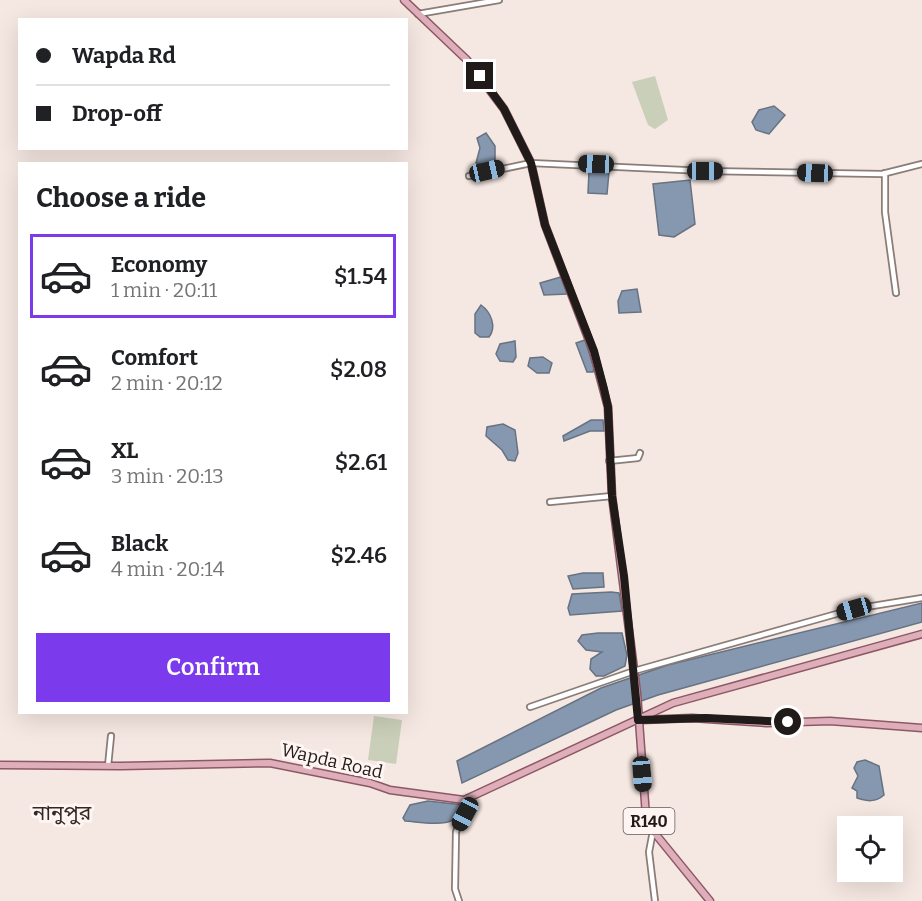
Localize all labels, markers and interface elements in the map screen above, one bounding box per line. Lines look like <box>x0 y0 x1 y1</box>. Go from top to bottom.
text: Wapda Rd <box>72 42 176 69</box>
route end <box>466 62 493 89</box>
text: Drop-off <box>72 100 162 127</box>
car <box>578 154 614 174</box>
car <box>467 158 507 184</box>
car <box>687 162 723 180</box>
car <box>797 163 833 183</box>
text: Choose a ride <box>36 182 206 214</box>
icon: car <box>39 249 93 303</box>
text: Economy <box>111 251 207 278</box>
text: $1.54 <box>334 263 387 290</box>
text: 1 min · 20:11 <box>111 278 217 302</box>
icon: car <box>39 342 93 396</box>
text: Comfort <box>111 344 198 371</box>
text: $2.08 <box>330 356 387 383</box>
text: 2 min · 20:12 <box>111 371 223 395</box>
icon: car <box>39 435 93 489</box>
text: XL <box>111 437 138 464</box>
text: $2.61 <box>335 449 387 476</box>
text: 3 min · 20:13 <box>111 464 224 488</box>
icon: car <box>39 528 93 582</box>
text: Black <box>111 530 168 557</box>
text: $2.46 <box>331 542 387 569</box>
text: 4 min · 20:14 <box>111 557 224 581</box>
car <box>834 595 874 623</box>
button: Confirm <box>36 633 390 702</box>
route start <box>774 708 801 735</box>
street label: Wapda Road <box>279 739 385 783</box>
car <box>631 755 653 793</box>
car <box>449 794 481 834</box>
district label: নানুপুর <box>32 800 92 826</box>
road number: R140 <box>624 808 674 834</box>
map controls <box>837 816 903 882</box>
button: locate <box>837 816 903 882</box>

